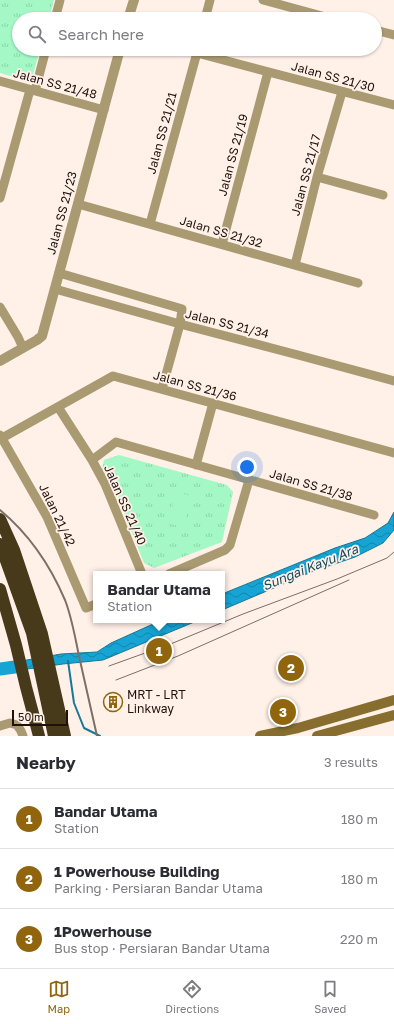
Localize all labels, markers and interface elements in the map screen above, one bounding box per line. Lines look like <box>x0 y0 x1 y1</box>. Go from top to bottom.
search box <box>12 12 382 56</box>
icon: search <box>26 23 48 45</box>
text: Search here <box>58 25 144 43</box>
street label: Jalan SS 21/30 <box>290 58 377 95</box>
street label: Jalan SS 21/48 <box>12 65 99 102</box>
street label: Jalan SS 21/21 <box>143 90 180 175</box>
street label: Jalan SS 21/19 <box>214 112 251 198</box>
street label: Jalan SS 21/17 <box>287 133 324 217</box>
street label: Jalan SS 21/23 <box>43 170 80 256</box>
street label: Jalan SS 21/32 <box>178 213 264 250</box>
street label: Jalan SS 21/34 <box>184 306 271 341</box>
street label: Jalan SS 21/36 <box>152 367 238 404</box>
your location <box>237 457 257 477</box>
street label: Jalan SS 21/40 <box>101 462 150 547</box>
street label: Jalan SS 21/38 <box>268 466 354 504</box>
street label: Jalan 21/42 <box>36 481 79 548</box>
water label: Sungai Kayu Ara <box>260 540 361 593</box>
popup <box>93 571 225 623</box>
text: Bandar Utama <box>107 580 211 598</box>
text: Station <box>107 598 152 614</box>
pin: 1 <box>146 636 172 666</box>
pin: 2 <box>278 653 304 683</box>
place label: MRT - LRT Linkway <box>127 687 186 716</box>
building icon: MRT - LRT Linkway <box>102 691 124 713</box>
pin: 3 <box>270 697 296 727</box>
scale bar <box>12 708 68 727</box>
text: 50 m <box>18 710 44 723</box>
text: Nearby <box>16 752 76 773</box>
text: 3 results <box>324 754 378 770</box>
text: Bandar Utama <box>54 802 157 820</box>
text: 1 <box>26 811 32 827</box>
text: 180 m <box>341 811 378 827</box>
text: Station <box>54 820 99 836</box>
text: 1 Powerhouse Building <box>54 862 220 880</box>
text: 2 <box>25 871 33 887</box>
text: 180 m <box>341 871 378 887</box>
text: Parking · Persiaran Bandar Utama <box>54 880 263 896</box>
text: 1Powerhouse <box>54 922 152 940</box>
text: 3 <box>25 931 33 947</box>
text: 220 m <box>340 931 378 947</box>
text: Bus stop · Persiaran Bandar Utama <box>54 940 270 956</box>
tab: Map <box>48 978 70 1015</box>
tab: Directions <box>165 978 219 1015</box>
tab: Saved <box>314 978 346 1015</box>

